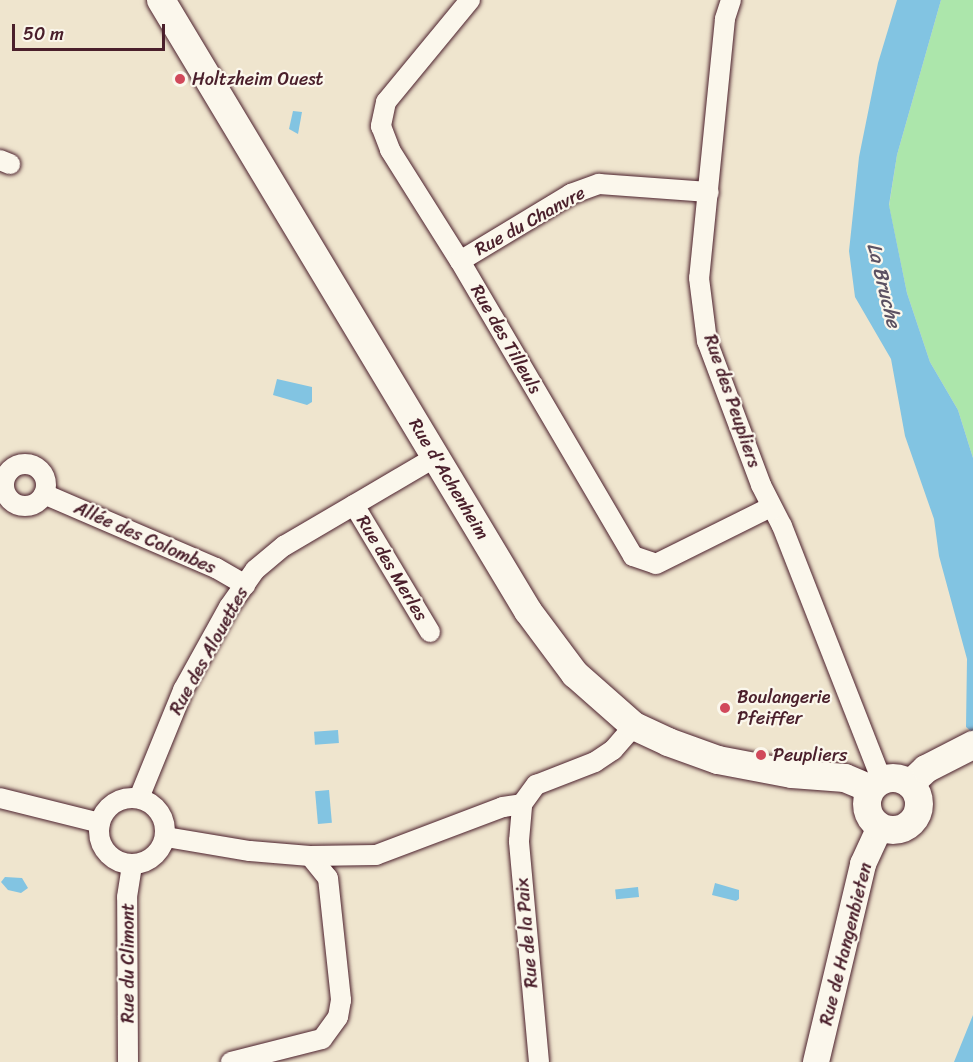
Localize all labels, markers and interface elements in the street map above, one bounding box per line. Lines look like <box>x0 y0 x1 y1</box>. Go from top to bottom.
scale bar <box>15 12 168 50</box>
text: 50 m <box>23 18 64 50</box>
place label: Holtzheim Ouest <box>192 68 324 90</box>
marker: Holtzheim Ouest <box>173 72 187 86</box>
street label: Rue du Chanvre <box>471 182 589 260</box>
water label: La Bruche <box>862 240 906 330</box>
street label: Rue des Tilleuls <box>466 280 546 398</box>
street label: Rue des Peupliers <box>699 331 765 471</box>
street label: Rue d'Achenheim <box>404 415 494 543</box>
street label: Allée des Colombes <box>71 497 219 579</box>
street label: Rue des Merles <box>352 511 432 625</box>
street label: Rue des Alouettes <box>165 583 253 719</box>
place label: Boulangerie Pfeiffer <box>737 687 830 730</box>
marker: Boulangerie Pfeiffer <box>718 701 732 715</box>
place label: Peupliers <box>773 744 847 766</box>
marker: Peupliers <box>754 748 768 762</box>
street label: Rue de Hangenbieten <box>815 860 877 1028</box>
street label: Rue de la Paix <box>511 877 543 989</box>
street label: Rue du Climont <box>117 903 139 1023</box>

